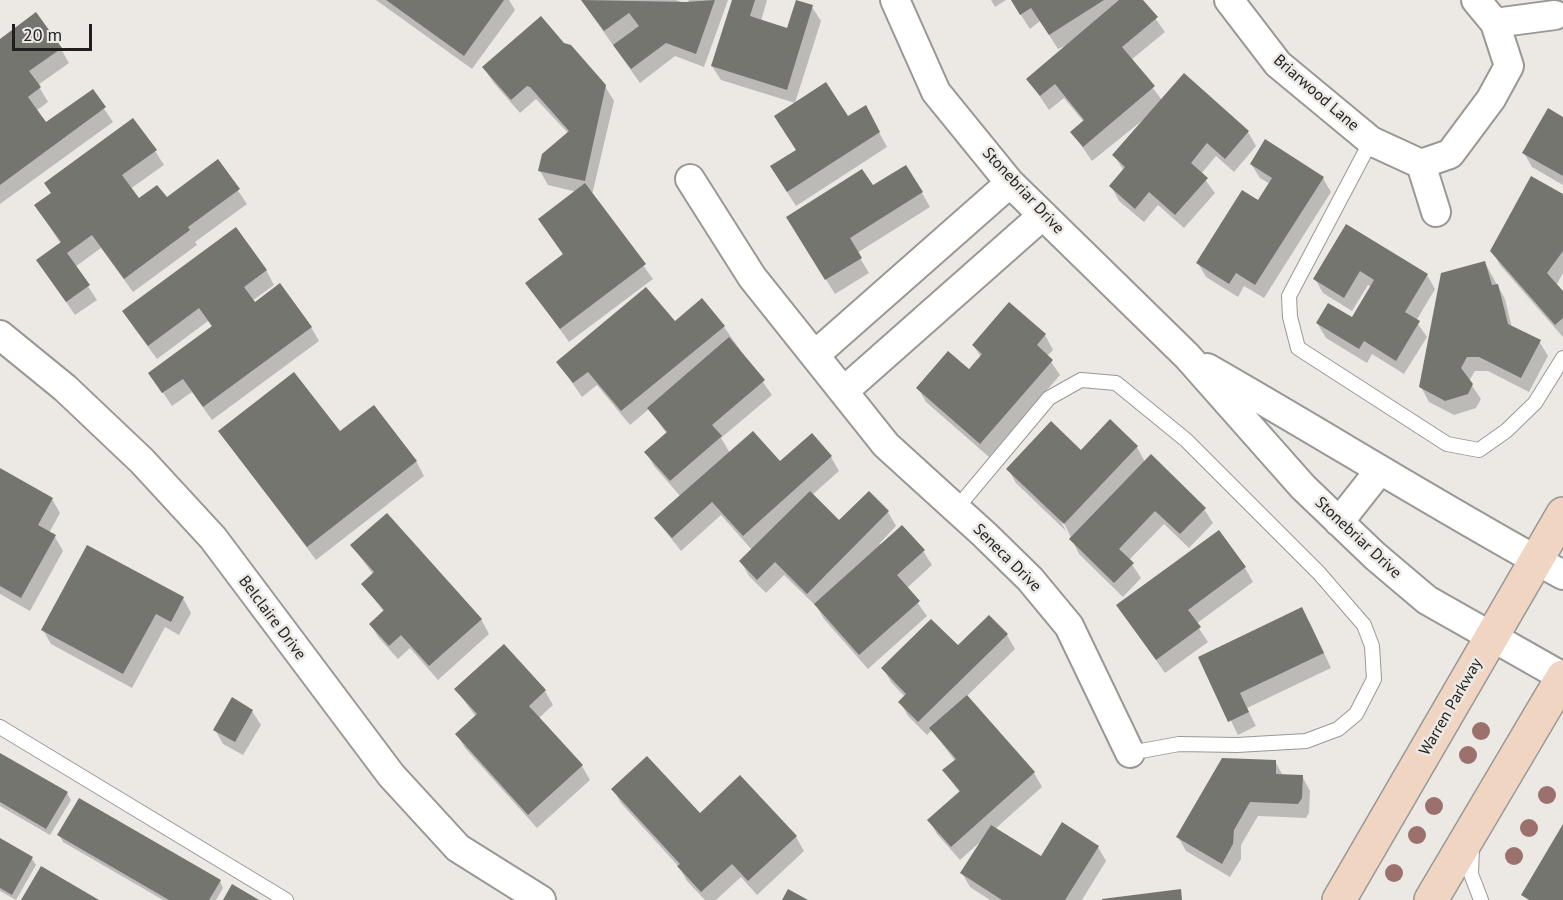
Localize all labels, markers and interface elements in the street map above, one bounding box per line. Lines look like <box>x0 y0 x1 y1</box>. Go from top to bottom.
scale bar <box>15 12 94 50</box>
text: 20 m <box>23 23 62 46</box>
street label: Briarwood Lane <box>1269 51 1363 135</box>
street label: Stonebriar Drive <box>978 144 1068 238</box>
street label: Stonebriar Drive <box>1311 493 1405 583</box>
street label: Seneca Drive <box>969 520 1045 596</box>
street label: Belclaire Drive <box>234 572 310 664</box>
street label: Warren Parkway <box>1415 655 1487 759</box>

